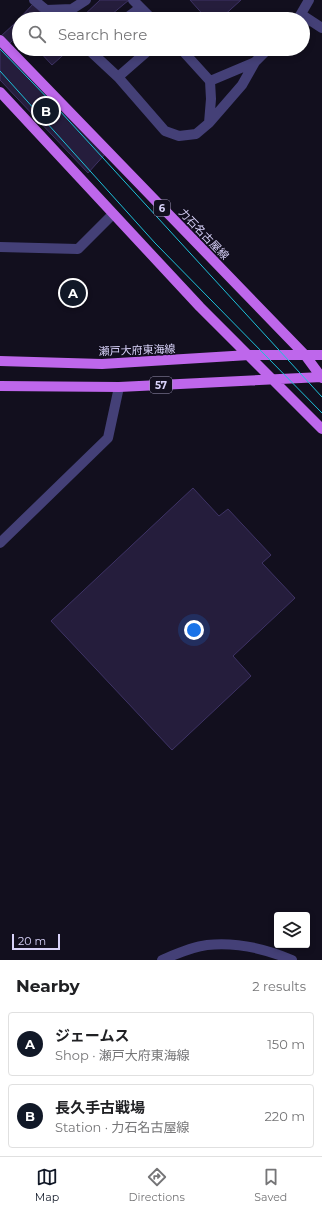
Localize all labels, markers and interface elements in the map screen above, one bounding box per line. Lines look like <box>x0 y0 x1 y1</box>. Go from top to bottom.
search box <box>12 12 310 56</box>
icon: search <box>26 23 48 45</box>
text: Search here <box>58 25 147 44</box>
pin: B <box>33 96 59 126</box>
road number: 6 <box>154 200 170 216</box>
street label: 力石名古屋線 <box>176 205 232 263</box>
pin: A <box>60 278 86 308</box>
street label: 瀬戸大府東海線 <box>98 342 176 358</box>
road number: 57 <box>150 377 172 393</box>
your location <box>184 620 204 640</box>
map controls <box>274 912 310 948</box>
button: layers <box>274 912 310 948</box>
scale bar <box>12 932 60 951</box>
text: 20 m <box>18 934 46 948</box>
text: Nearby <box>16 976 80 996</box>
text: 2 results <box>252 978 306 994</box>
text: ジェームス <box>55 1026 130 1045</box>
text: A <box>25 1036 35 1052</box>
text: 150 m <box>267 1036 305 1052</box>
text: Shop · 瀬戸大府東海線 <box>55 1047 190 1063</box>
text: 長久手古戦場 <box>55 1098 145 1117</box>
text: B <box>25 1108 35 1124</box>
text: 220 m <box>264 1108 305 1124</box>
text: Station · 力石名古屋線 <box>55 1119 190 1135</box>
tab: Map <box>35 1166 59 1204</box>
tab: Directions <box>129 1166 185 1204</box>
tab: Saved <box>254 1166 287 1204</box>

